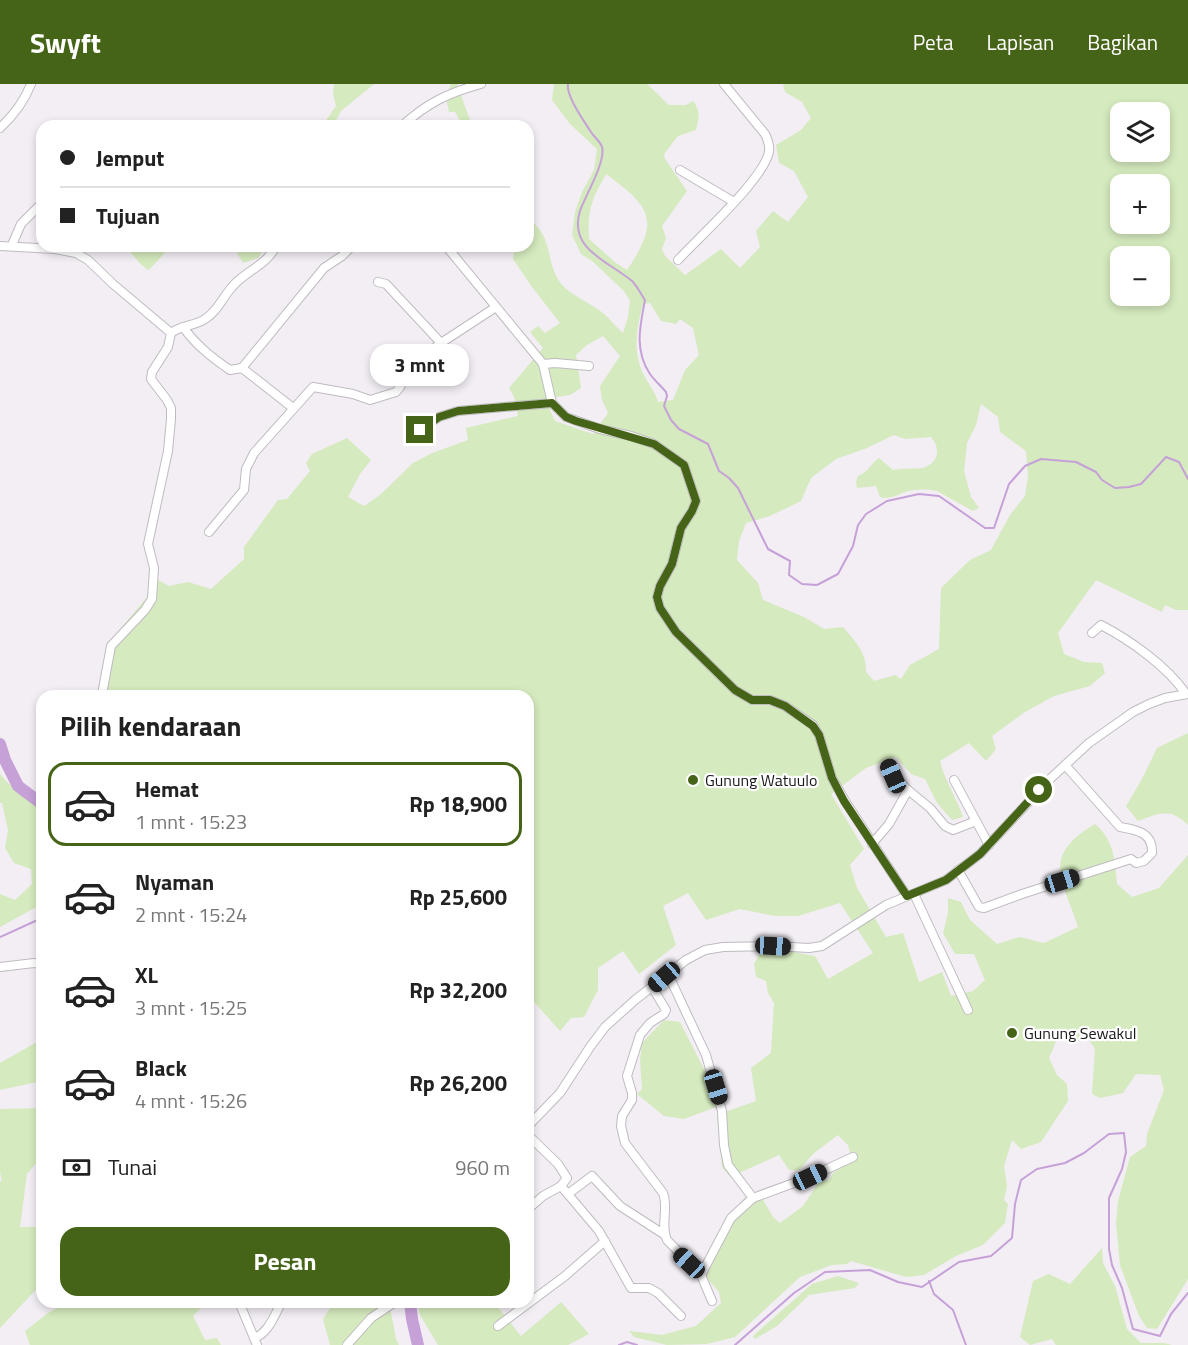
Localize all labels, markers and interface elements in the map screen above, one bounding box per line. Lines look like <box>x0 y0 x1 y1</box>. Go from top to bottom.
text: Swyft <box>30 21 101 64</box>
text: Peta <box>913 26 954 58</box>
text: Lapisan <box>987 26 1054 58</box>
text: Bagikan <box>1087 26 1158 58</box>
map controls <box>1110 102 1170 306</box>
button: layers <box>1110 102 1170 162</box>
text: Jemput <box>96 141 164 175</box>
button: + <box>1110 174 1170 234</box>
text: Tujuan <box>96 199 160 233</box>
button: − <box>1110 246 1170 306</box>
callout: 3 mnt <box>370 343 470 385</box>
text: 3 mnt <box>394 349 445 380</box>
route end <box>406 416 433 443</box>
text: Pilih kendaraan <box>60 705 242 746</box>
car <box>877 756 909 796</box>
place label: Gunung Watuulo <box>705 768 817 792</box>
text: Hemat <box>135 772 199 806</box>
marker: Gunung Watuulo <box>686 773 700 787</box>
route start <box>1025 776 1052 803</box>
icon: car <box>63 777 117 831</box>
text: Rp 18,900 <box>409 787 507 821</box>
text: 1 mnt · 15:23 <box>135 806 247 837</box>
text: Nyaman <box>135 865 214 899</box>
car <box>1042 867 1082 895</box>
icon: car <box>63 870 117 924</box>
text: Rp 25,600 <box>409 880 507 914</box>
text: 2 mnt · 15:24 <box>135 899 247 930</box>
car <box>755 936 791 956</box>
text: XL <box>135 958 158 992</box>
car <box>645 958 683 996</box>
icon: car <box>63 963 117 1017</box>
text: Rp 32,200 <box>409 973 507 1007</box>
text: 3 mnt · 15:25 <box>135 992 247 1023</box>
place label: Gunung Sewakul <box>1024 1021 1136 1045</box>
marker: Gunung Sewakul <box>1005 1026 1019 1040</box>
text: Black <box>135 1051 187 1085</box>
icon: car <box>63 1056 117 1110</box>
text: Rp 26,200 <box>409 1066 507 1100</box>
car <box>702 1067 730 1107</box>
text: 4 mnt · 15:26 <box>135 1085 247 1116</box>
text: Tunai <box>108 1150 157 1184</box>
icon: cash <box>60 1151 93 1184</box>
text: 960 m <box>455 1152 510 1183</box>
car <box>790 1161 830 1193</box>
button: Pesan <box>60 1227 510 1296</box>
car <box>670 1244 708 1282</box>

